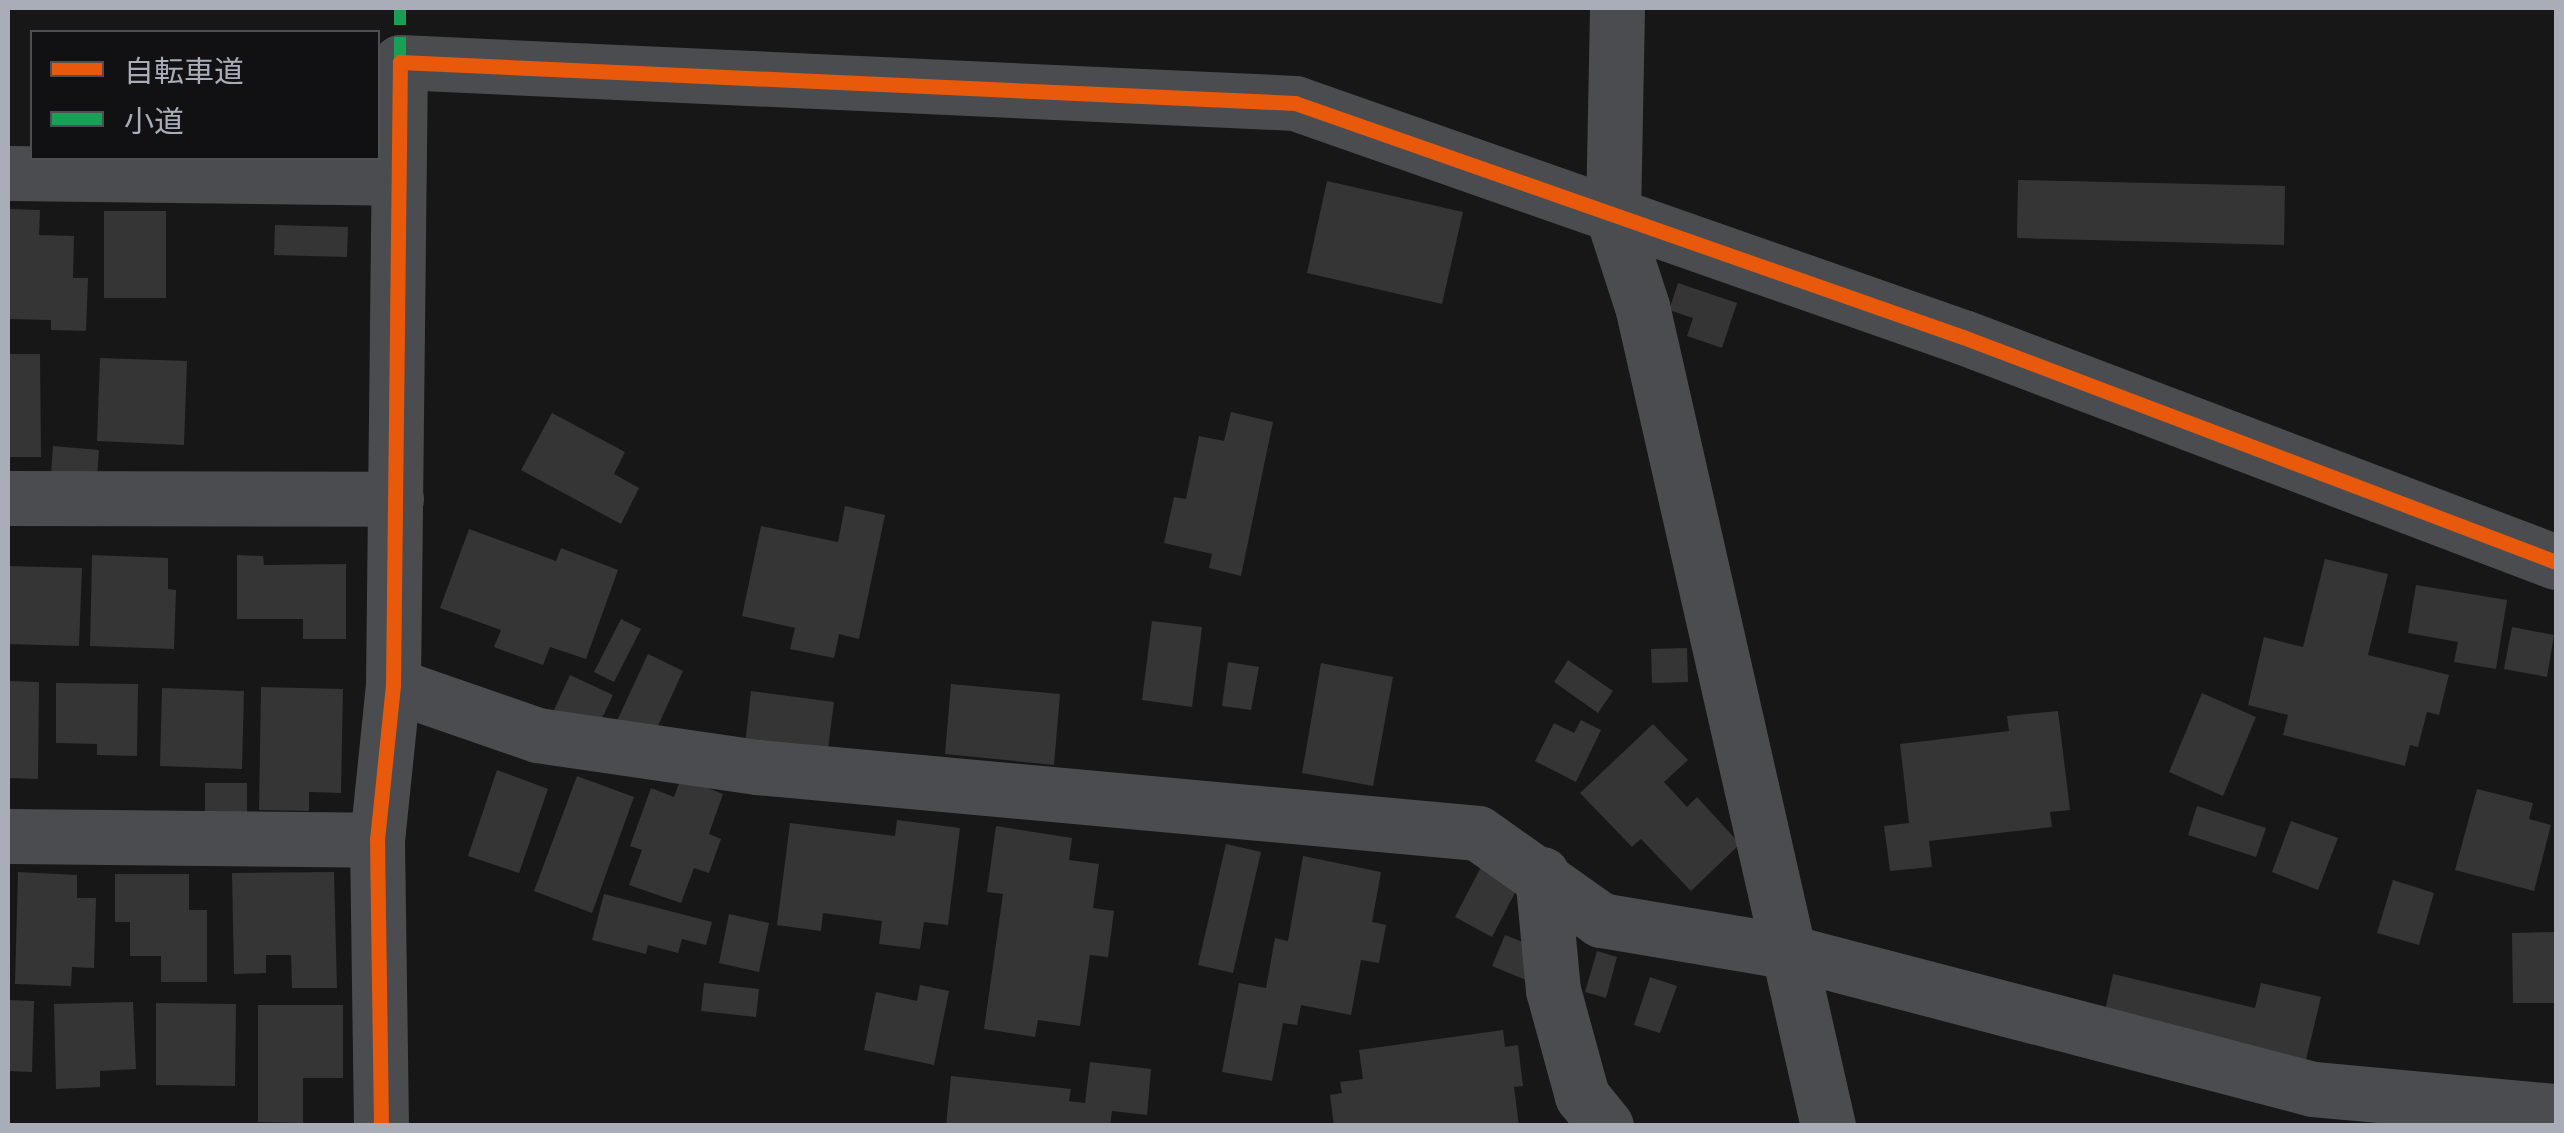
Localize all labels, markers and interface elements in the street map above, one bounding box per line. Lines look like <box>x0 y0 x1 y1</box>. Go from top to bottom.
legend <box>30 30 380 160</box>
text: 自転車道 <box>124 52 244 91</box>
text: 小道 <box>124 102 184 141</box>

